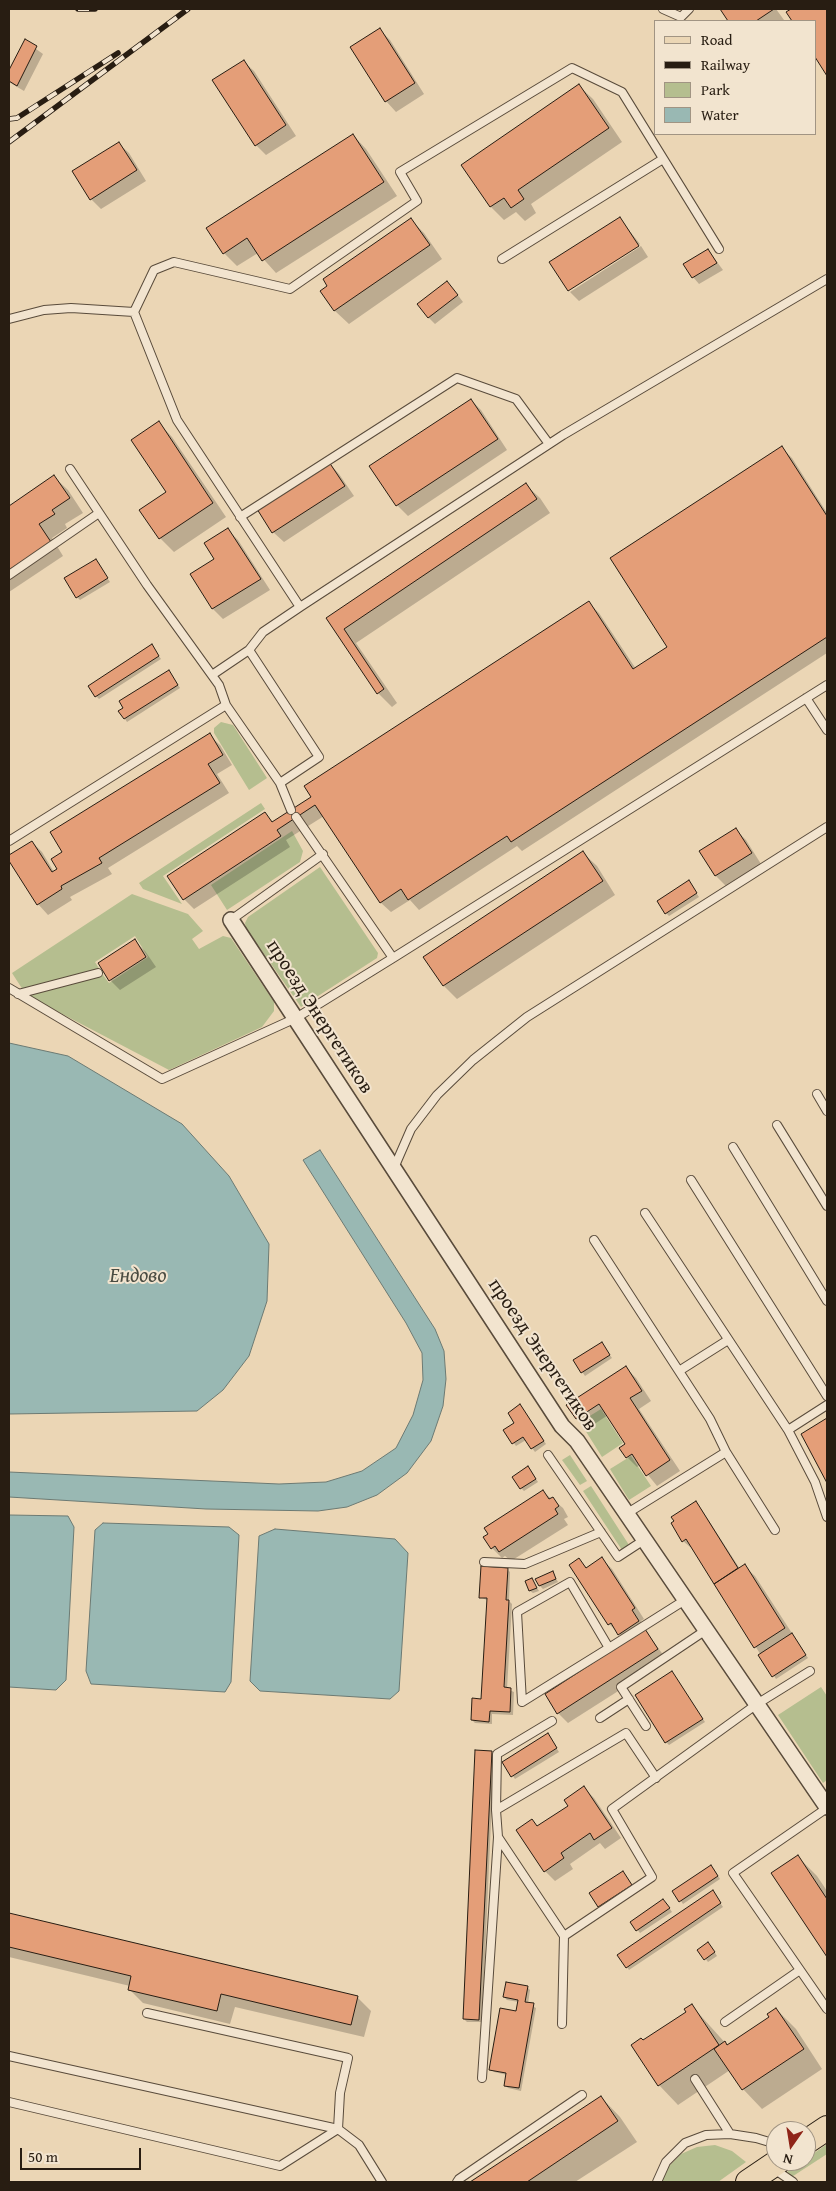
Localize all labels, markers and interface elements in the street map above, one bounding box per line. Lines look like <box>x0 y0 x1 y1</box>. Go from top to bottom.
legend <box>654 20 816 135</box>
text: Road <box>701 29 732 50</box>
text: Railway <box>701 54 750 75</box>
text: Park <box>701 79 730 100</box>
text: Water <box>701 104 739 125</box>
street label: проезд Энергетиков <box>260 936 378 1098</box>
water label: Ендово <box>110 1264 166 1290</box>
street label: проезд Энергетиков <box>482 1274 602 1436</box>
north arrow <box>766 2121 816 2171</box>
scale bar <box>22 2138 144 2170</box>
text: 50 m <box>28 2146 58 2167</box>
text: N <box>781 2149 795 2170</box>

